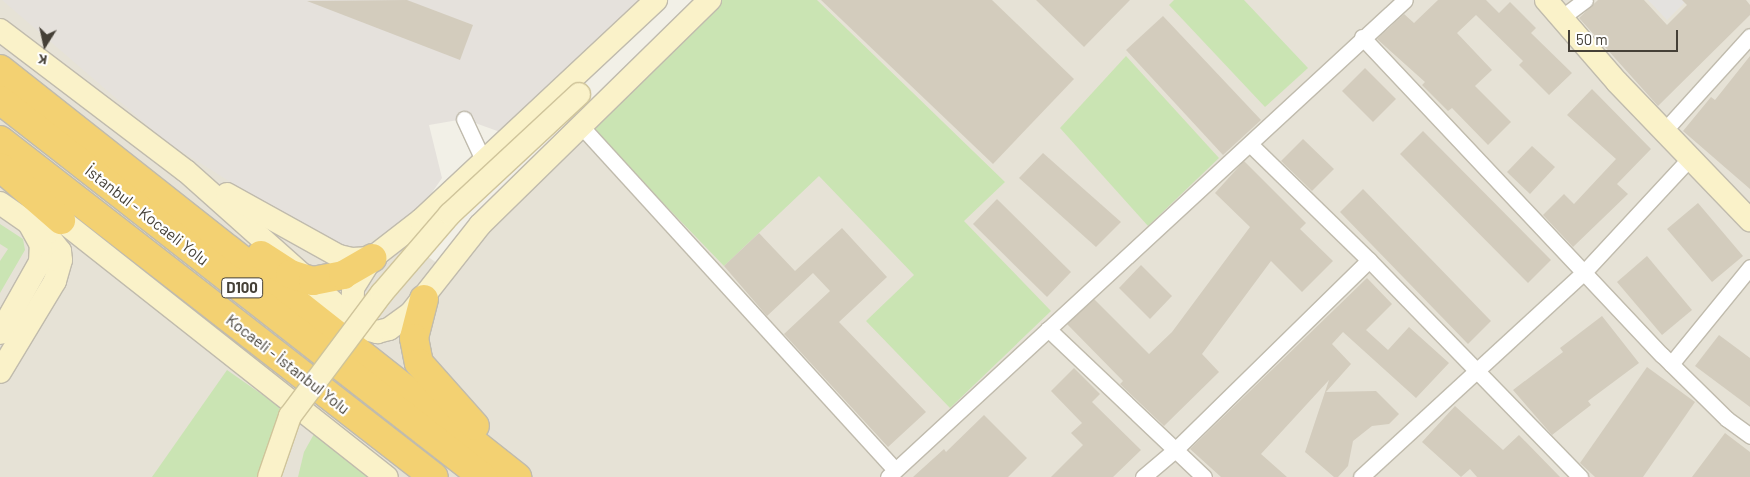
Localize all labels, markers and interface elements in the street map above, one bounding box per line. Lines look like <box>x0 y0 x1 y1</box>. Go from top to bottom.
north arrow <box>20 20 70 70</box>
scale bar <box>1570 20 1680 52</box>
text: 50 m <box>1576 30 1608 48</box>
text: K <box>37 51 48 69</box>
street label: İstanbul - Kocaeli Yolu <box>81 161 213 269</box>
road number: D100 <box>221 276 263 300</box>
street label: Kocaeli - İstanbul Yolu <box>222 310 354 418</box>

